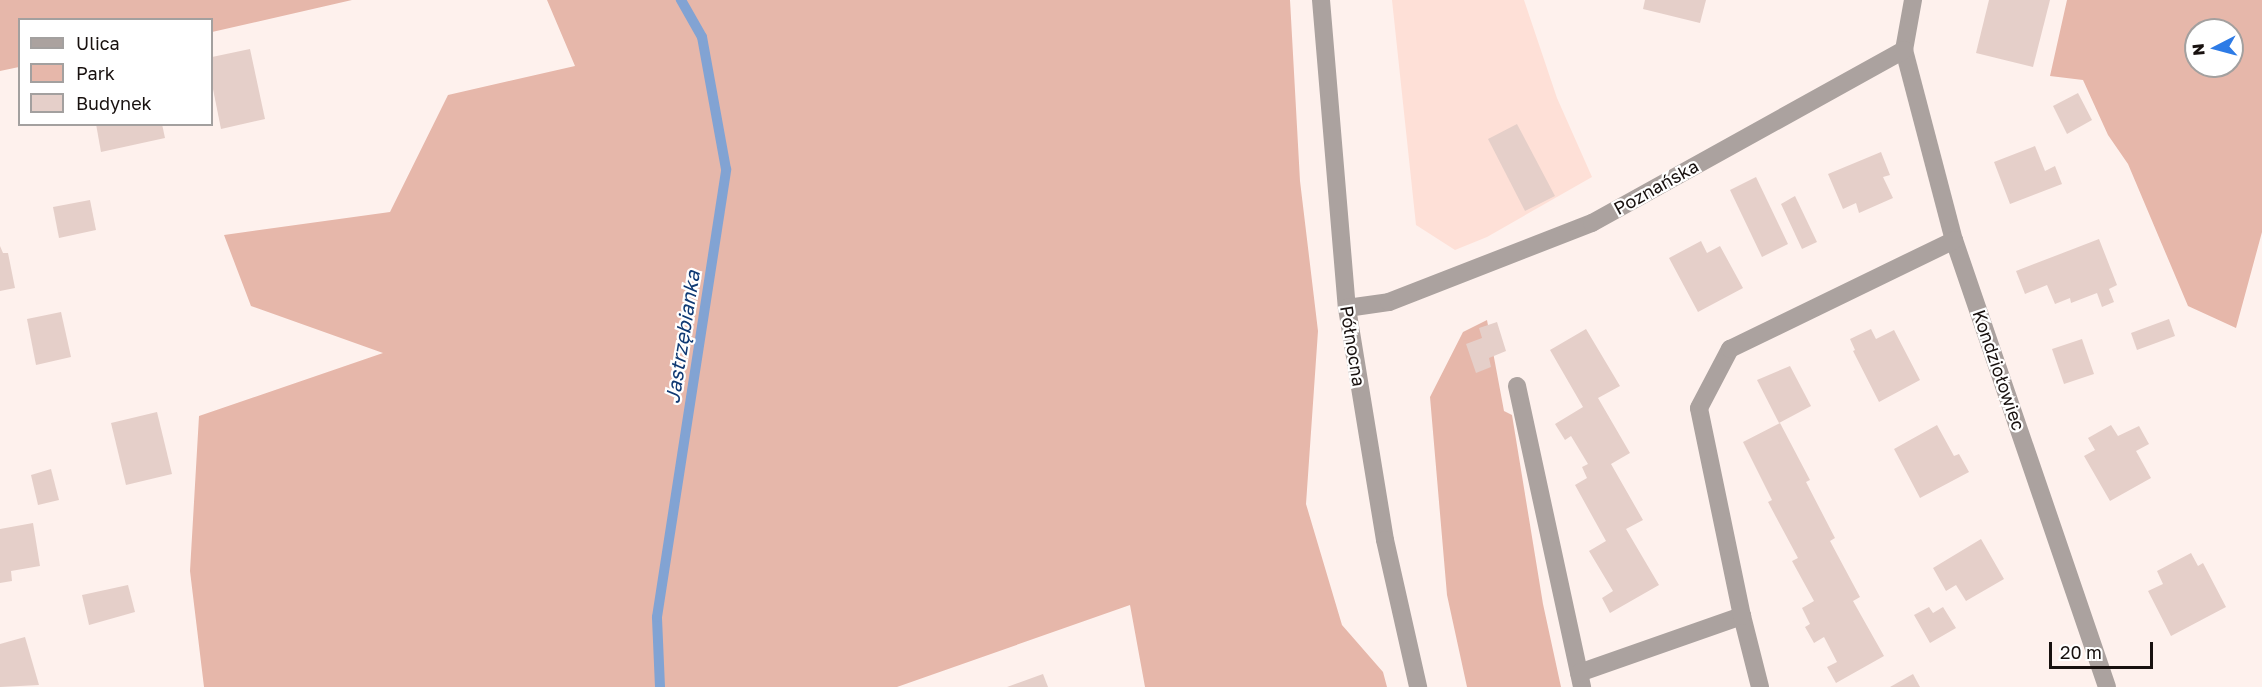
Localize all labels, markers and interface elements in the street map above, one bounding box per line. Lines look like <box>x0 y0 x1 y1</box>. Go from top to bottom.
legend <box>18 18 213 126</box>
north arrow <box>2184 18 2244 78</box>
text: Ulica <box>76 32 120 54</box>
text: N <box>2188 43 2209 57</box>
text: Park <box>76 62 115 84</box>
text: Budynek <box>76 92 152 114</box>
street label: Poznańska <box>1610 155 1702 219</box>
water label: Jastrzębianka <box>660 269 704 405</box>
street label: Północna <box>1336 304 1370 388</box>
street label: Kondziołowiec <box>1968 307 2030 433</box>
scale bar <box>2052 630 2156 668</box>
text: 20 m <box>2060 641 2102 663</box>

